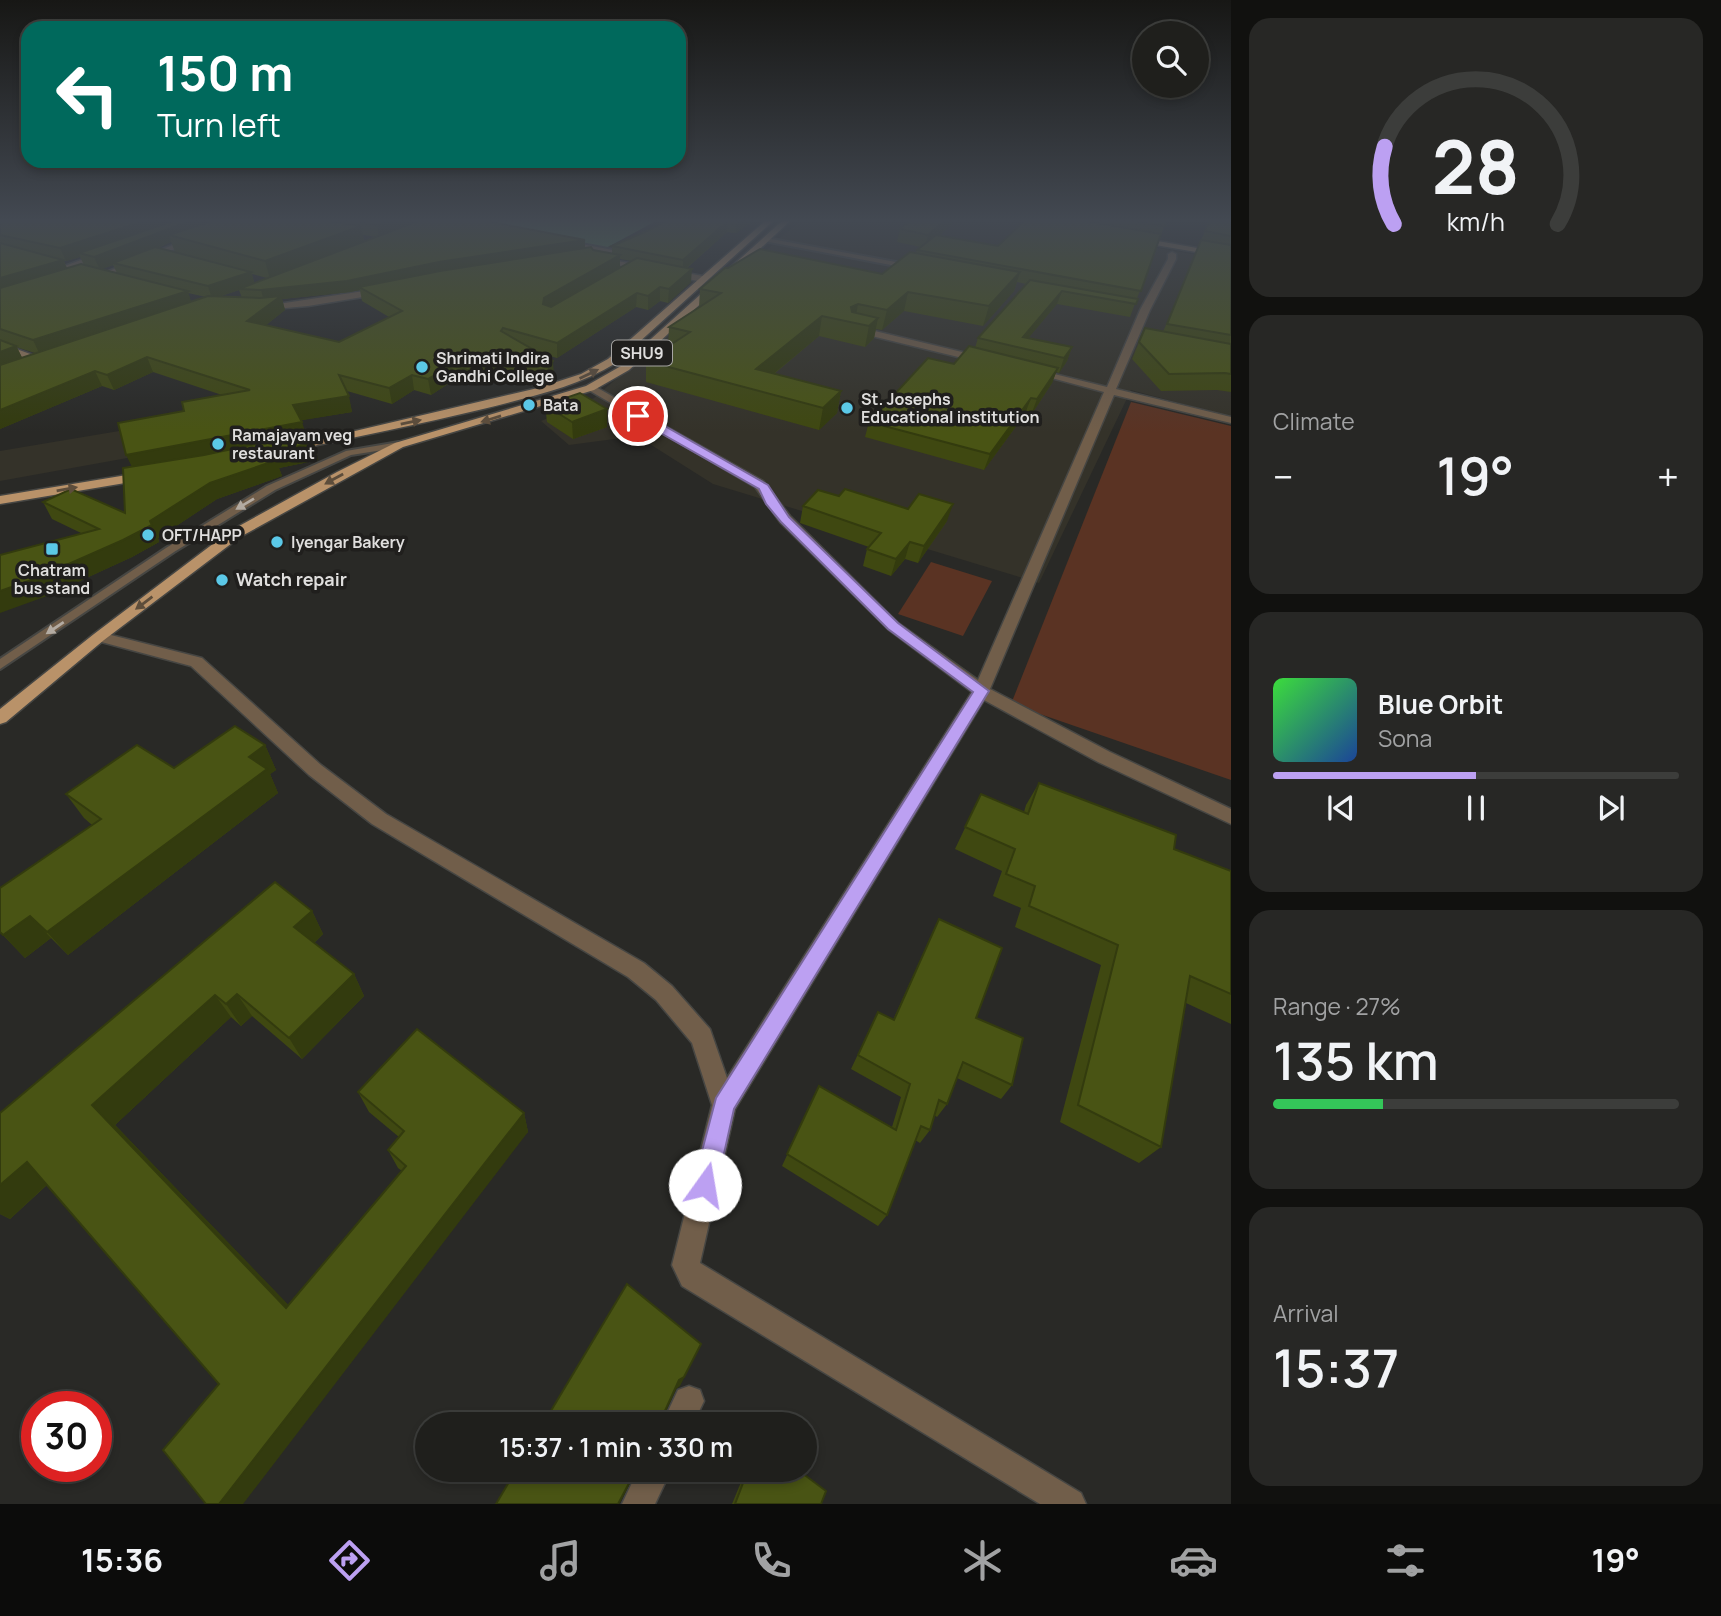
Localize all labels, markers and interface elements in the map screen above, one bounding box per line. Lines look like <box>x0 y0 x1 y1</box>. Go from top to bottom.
map controls <box>1132 21 1209 98</box>
button: search <box>1132 21 1209 98</box>
text: 150 m <box>157 39 293 106</box>
icon: left <box>42 49 133 140</box>
text: Turn left <box>157 103 281 147</box>
text: 28 <box>1432 116 1520 216</box>
text: km/h <box>1447 203 1505 238</box>
road number: SHU9 <box>612 340 672 366</box>
place label: Shrimati Indira Gandhi College <box>436 347 555 387</box>
marker: Shrimati Indira Gandhi College <box>414 359 430 375</box>
one-way arrow <box>579 369 599 380</box>
pin <box>608 386 668 446</box>
place label: St. Josephs Educational institution <box>861 388 1040 428</box>
place label: Bata <box>543 394 578 416</box>
marker: Bata <box>521 397 537 413</box>
icon: arrive <box>619 397 657 435</box>
marker: St. Josephs Educational institution <box>839 400 855 416</box>
text: Climate <box>1273 405 1355 437</box>
one-way arrow <box>480 415 501 425</box>
one-way arrow <box>400 417 422 428</box>
place label: Ramajayam veg restaurant <box>232 424 352 464</box>
marker: Ramajayam veg restaurant <box>210 436 226 452</box>
text: 19° <box>1436 440 1514 511</box>
text: − <box>1273 450 1294 502</box>
text: + <box>1657 450 1679 502</box>
one-way arrow <box>324 473 343 485</box>
one-way arrow <box>56 483 78 494</box>
one-way arrow <box>236 498 255 511</box>
place label: OFT/HAPP <box>162 524 242 546</box>
marker: OFT/HAPP <box>140 527 156 543</box>
place label: Iyengar Bakery <box>291 531 405 553</box>
marker: Iyengar Bakery <box>269 534 285 550</box>
marker: Chatram bus stand <box>44 541 60 557</box>
place label: Chatram bus stand <box>14 559 90 599</box>
place label: Watch repair <box>236 567 347 591</box>
marker: Watch repair <box>214 572 230 588</box>
one-way arrow <box>135 596 153 611</box>
one-way arrow <box>46 621 64 635</box>
text: Blue Orbit <box>1378 686 1503 722</box>
text: Sona <box>1378 722 1432 754</box>
icon: previous <box>1322 789 1360 827</box>
icon: pause <box>1457 789 1495 827</box>
icon: next <box>1592 789 1630 827</box>
text: Range · 27% <box>1273 990 1401 1022</box>
text: 135 km <box>1273 1025 1439 1096</box>
position arrow <box>668 1148 742 1222</box>
text: Arrival <box>1273 1297 1339 1329</box>
text: 15:37 <box>1273 1332 1399 1403</box>
speed limit sign: 30 <box>21 1391 112 1482</box>
text: 15:37 · 1 min · 330 m <box>499 1429 733 1465</box>
icon: directions <box>325 1536 374 1585</box>
icon: music <box>536 1536 585 1585</box>
icon: phone <box>747 1536 796 1585</box>
icon: climate <box>958 1536 1007 1585</box>
icon: car <box>1169 1536 1218 1585</box>
icon: filters <box>1381 1536 1430 1585</box>
text: 15:36 <box>81 1538 163 1582</box>
text: 19° <box>1592 1538 1640 1582</box>

